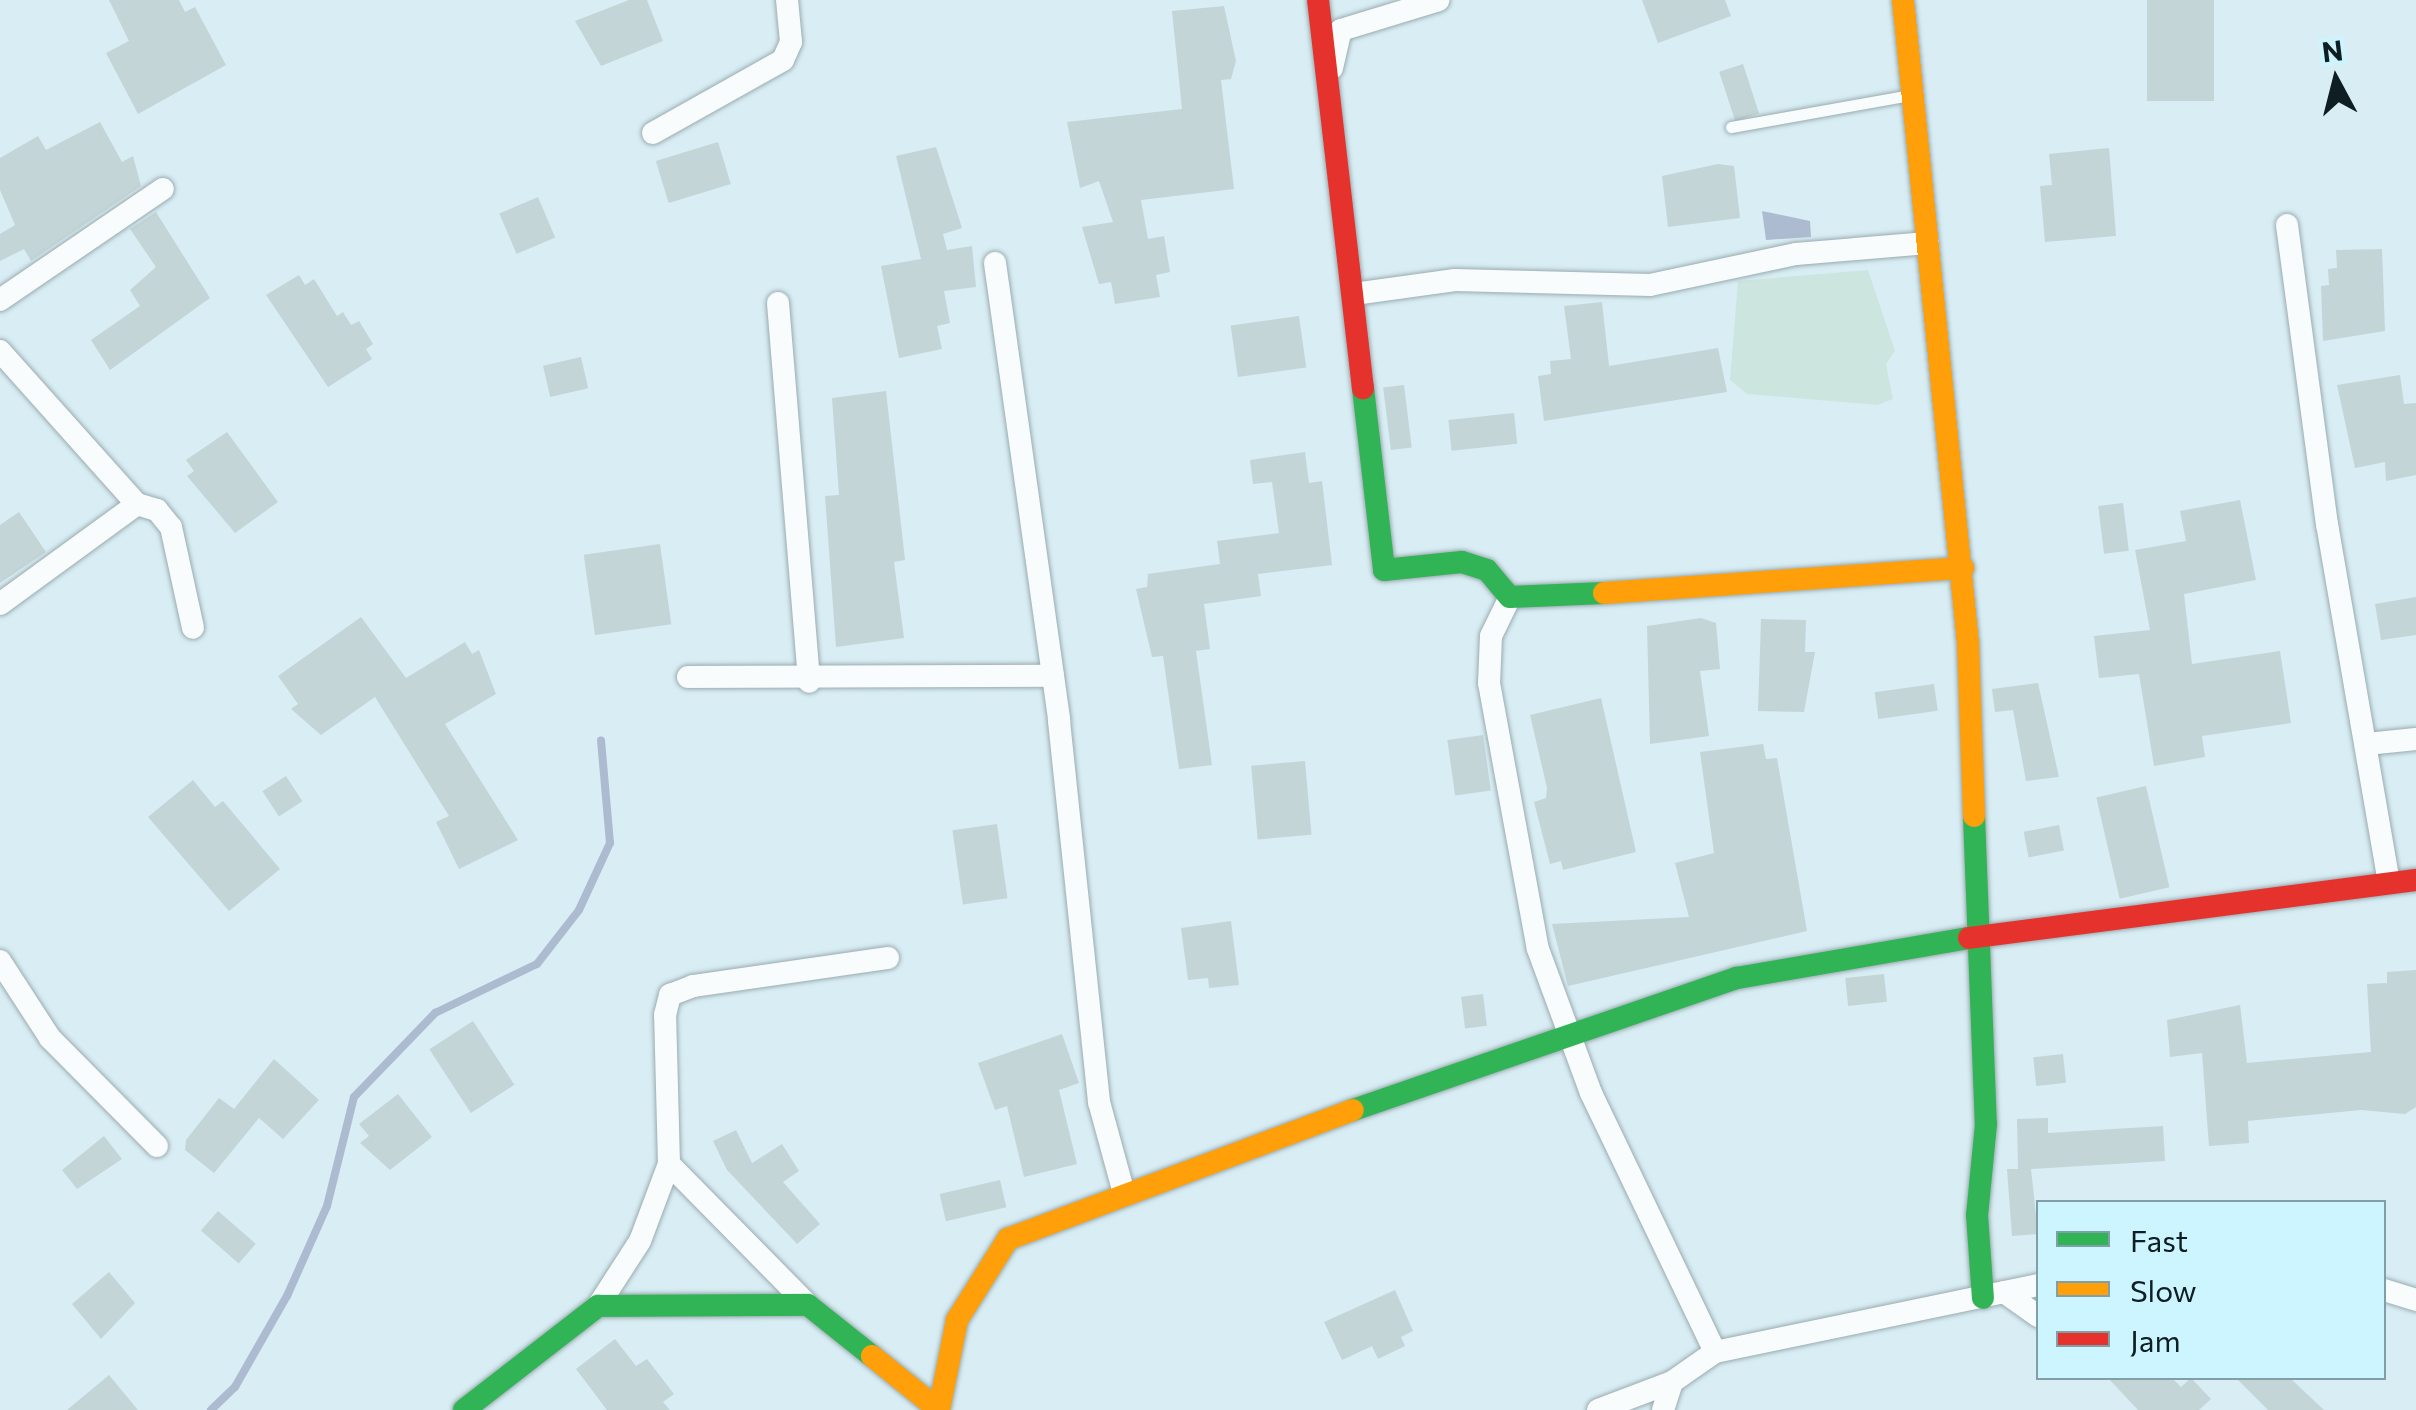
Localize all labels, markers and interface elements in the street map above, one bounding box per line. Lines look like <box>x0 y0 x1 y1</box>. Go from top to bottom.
north arrow <box>2286 30 2386 130</box>
text: N <box>2320 32 2345 68</box>
legend <box>2036 1200 2386 1380</box>
text: Fast <box>2130 1221 2188 1258</box>
text: Slow <box>2130 1271 2197 1308</box>
text: Jam <box>2130 1321 2181 1358</box>

